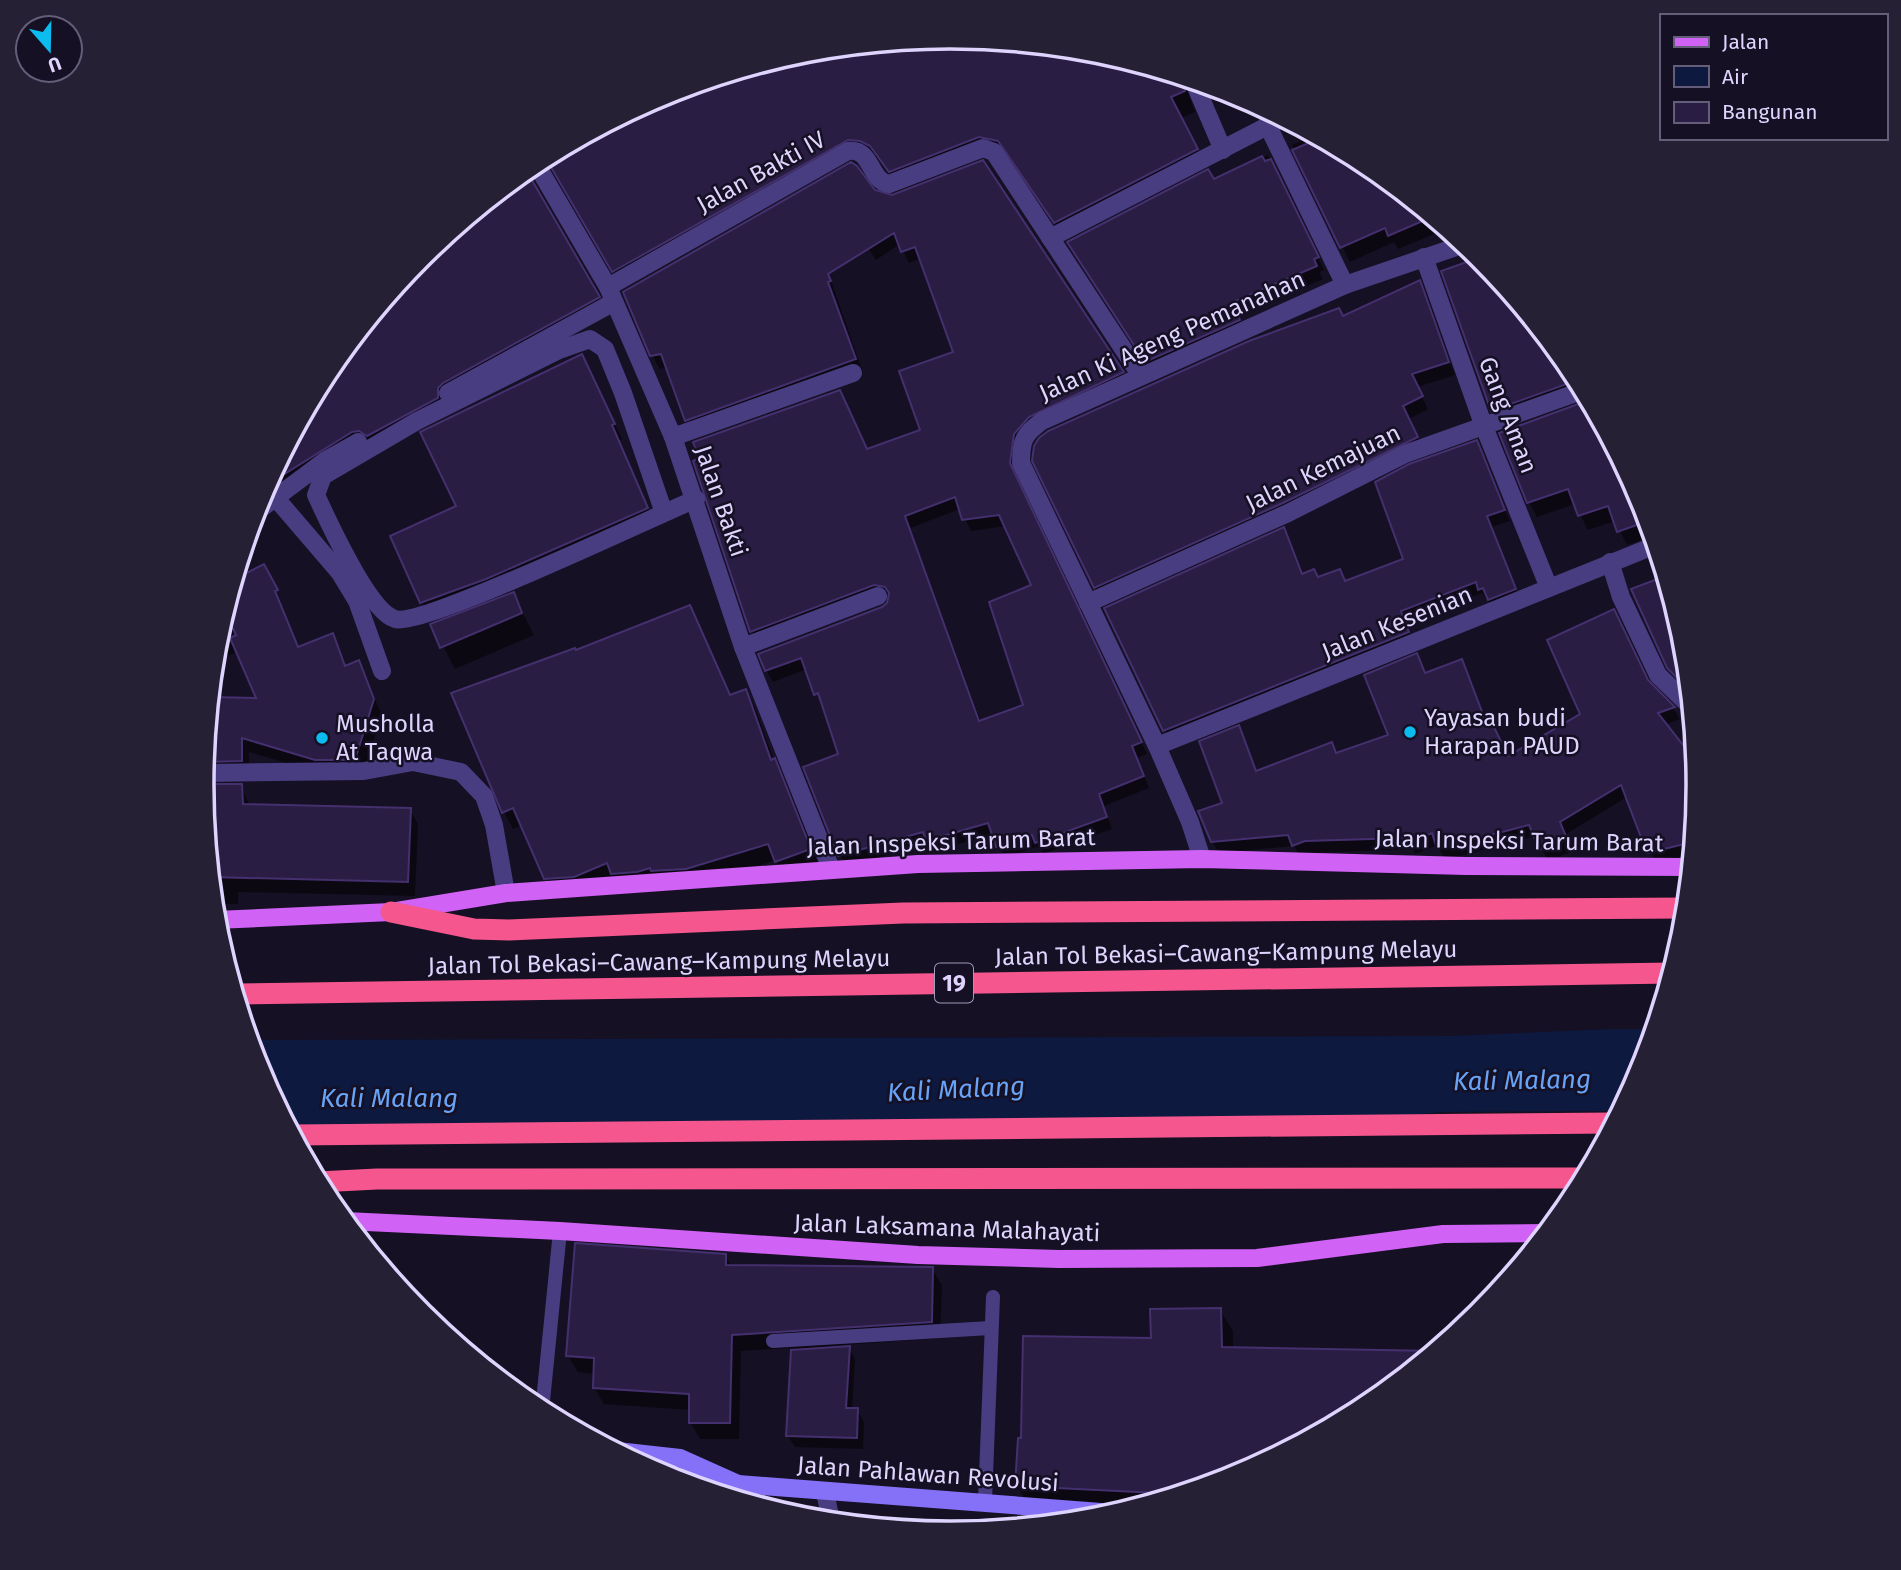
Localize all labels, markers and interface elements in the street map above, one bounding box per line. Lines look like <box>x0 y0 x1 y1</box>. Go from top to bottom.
north arrow <box>14 14 84 84</box>
legend <box>1660 14 1887 140</box>
text: Jalan <box>1722 29 1769 55</box>
text: U <box>45 52 64 77</box>
text: Air <box>1722 64 1748 90</box>
text: Bangunan <box>1722 99 1817 125</box>
street label: Jalan Bakti IV <box>692 125 831 219</box>
street label: Jalan Ki Ageng Pemanahan <box>1035 265 1309 407</box>
street label: Gang Aman <box>1473 353 1543 477</box>
street label: Jalan Kemajuan <box>1241 418 1405 518</box>
street label: Jalan Bakti <box>689 442 753 560</box>
street label: Jalan Kesenian <box>1318 580 1476 666</box>
place label: Yayasan budi Harapan PAUD <box>1424 704 1580 760</box>
place label: Musholla At Taqwa <box>336 710 435 766</box>
marker: Yayasan budi Harapan PAUD <box>1402 724 1418 740</box>
marker: Musholla At Taqwa <box>314 730 330 746</box>
street label: Jalan Inspeksi Tarum Barat <box>806 823 1096 861</box>
street label: Jalan Inspeksi Tarum Barat <box>1374 824 1664 858</box>
street label: Jalan Tol Bekasi–Cawang–Kampung Melayu <box>994 935 1458 971</box>
street label: Jalan Tol Bekasi–Cawang–Kampung Melayu <box>427 944 891 980</box>
road number: 19 <box>935 964 973 1002</box>
water label: Kali Malang <box>1453 1064 1591 1097</box>
water label: Kali Malang <box>886 1070 1026 1109</box>
water label: Kali Malang <box>320 1083 458 1114</box>
street label: Jalan Laksamana Malahayati <box>793 1209 1101 1247</box>
street label: Jalan Pahlawan Revolusi <box>796 1451 1060 1497</box>

